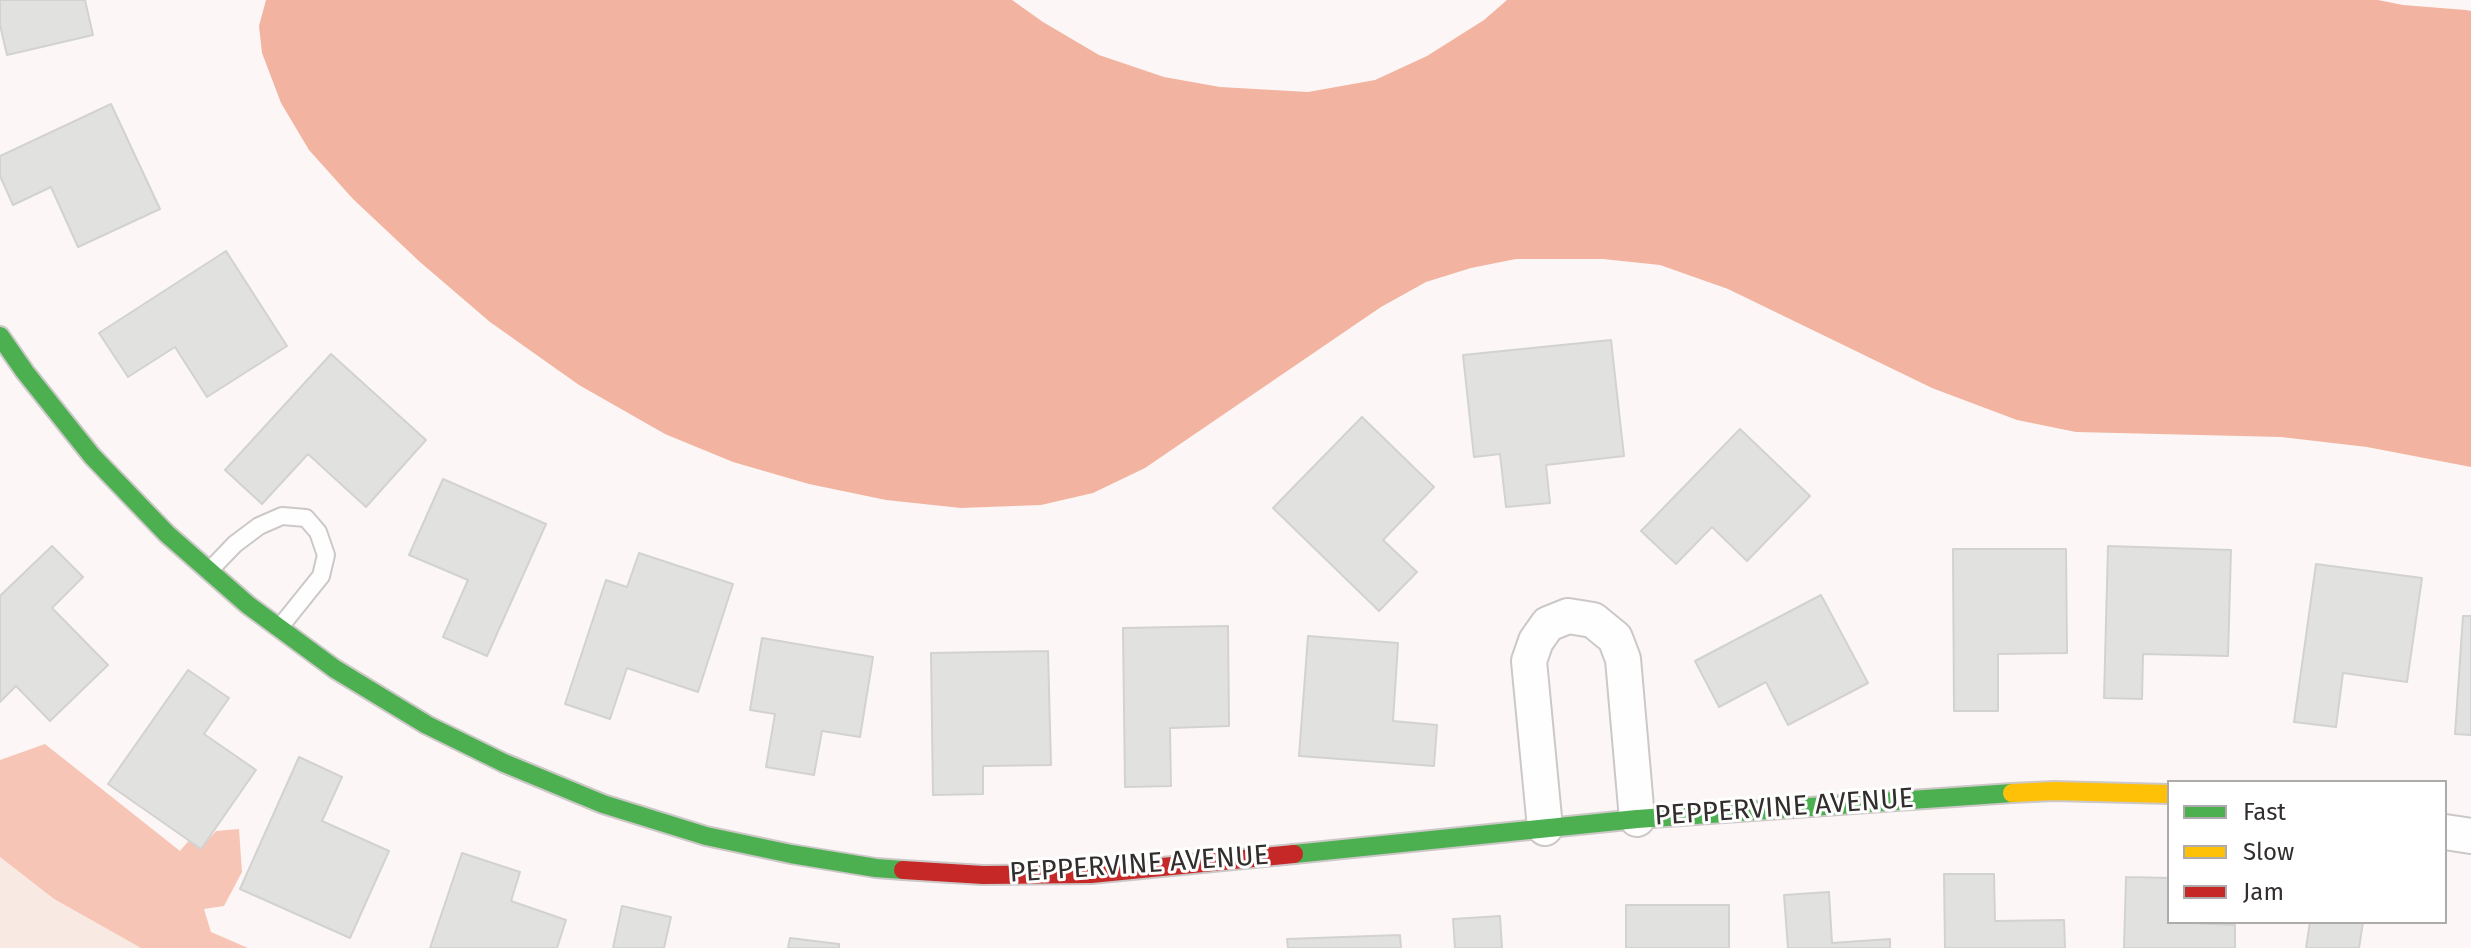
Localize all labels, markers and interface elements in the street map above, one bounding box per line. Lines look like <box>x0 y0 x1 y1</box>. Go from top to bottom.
legend <box>2167 780 2447 924</box>
street label: PEPPERVINE AVENUE <box>1653 782 1915 834</box>
text: Fast <box>2243 798 2286 826</box>
text: Slow <box>2243 838 2294 866</box>
street label: PEPPERVINE AVENUE <box>1008 839 1270 891</box>
text: Jam <box>2243 878 2284 906</box>

